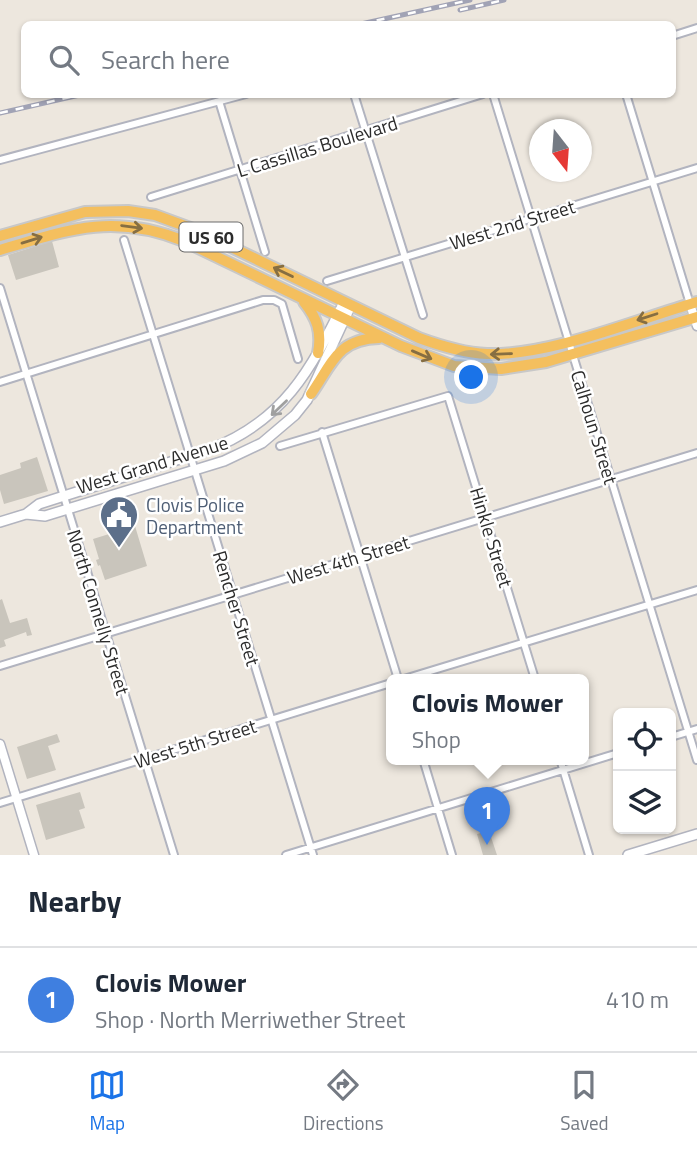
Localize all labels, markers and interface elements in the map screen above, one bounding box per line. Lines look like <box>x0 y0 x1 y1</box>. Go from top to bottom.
search box <box>21 21 676 98</box>
text: Search here <box>101 40 230 79</box>
icon: search <box>45 41 83 79</box>
street label: L Cassillas Boulevard <box>233 108 401 184</box>
north arrow <box>529 119 592 182</box>
street label: West 2nd Street <box>446 191 579 257</box>
one-way arrow <box>120 221 143 234</box>
road number: US 60 <box>180 222 242 251</box>
one-way arrow <box>21 233 43 246</box>
one-way arrow <box>273 265 294 278</box>
one-way arrow <box>636 312 658 325</box>
one-way arrow <box>490 347 513 360</box>
one-way arrow <box>410 349 432 362</box>
your location <box>454 360 488 394</box>
street label: Calhoun Street <box>564 366 626 488</box>
one-way arrow <box>270 399 287 416</box>
street label: West Grand Avenue <box>72 427 232 501</box>
street label: Hinkle Street <box>463 483 521 591</box>
place label: Clovis Police Department <box>146 490 244 541</box>
public building icon: Clovis Police Department <box>98 494 140 549</box>
street label: North Connelly Street <box>60 526 138 699</box>
street label: West 4th Street <box>283 527 413 591</box>
street label: Rencher Street <box>206 547 268 670</box>
popup <box>386 674 589 765</box>
text: Clovis Mower <box>412 683 563 722</box>
map controls <box>613 708 676 834</box>
button: locate <box>613 708 676 771</box>
street label: West 5th Street <box>130 711 260 775</box>
text: Shop <box>412 722 461 757</box>
button: layers <box>613 771 676 834</box>
pin: 1 <box>464 787 510 845</box>
text: Nearby <box>28 878 121 924</box>
text: Clovis Mower <box>95 963 246 1002</box>
text: 1 <box>45 982 57 1017</box>
text: 410 m <box>606 982 669 1017</box>
text: Shop · North Merriwether Street <box>95 1002 405 1037</box>
tab: Map <box>88 1066 126 1137</box>
tab: Directions <box>303 1066 384 1137</box>
tab: Saved <box>560 1066 609 1137</box>

